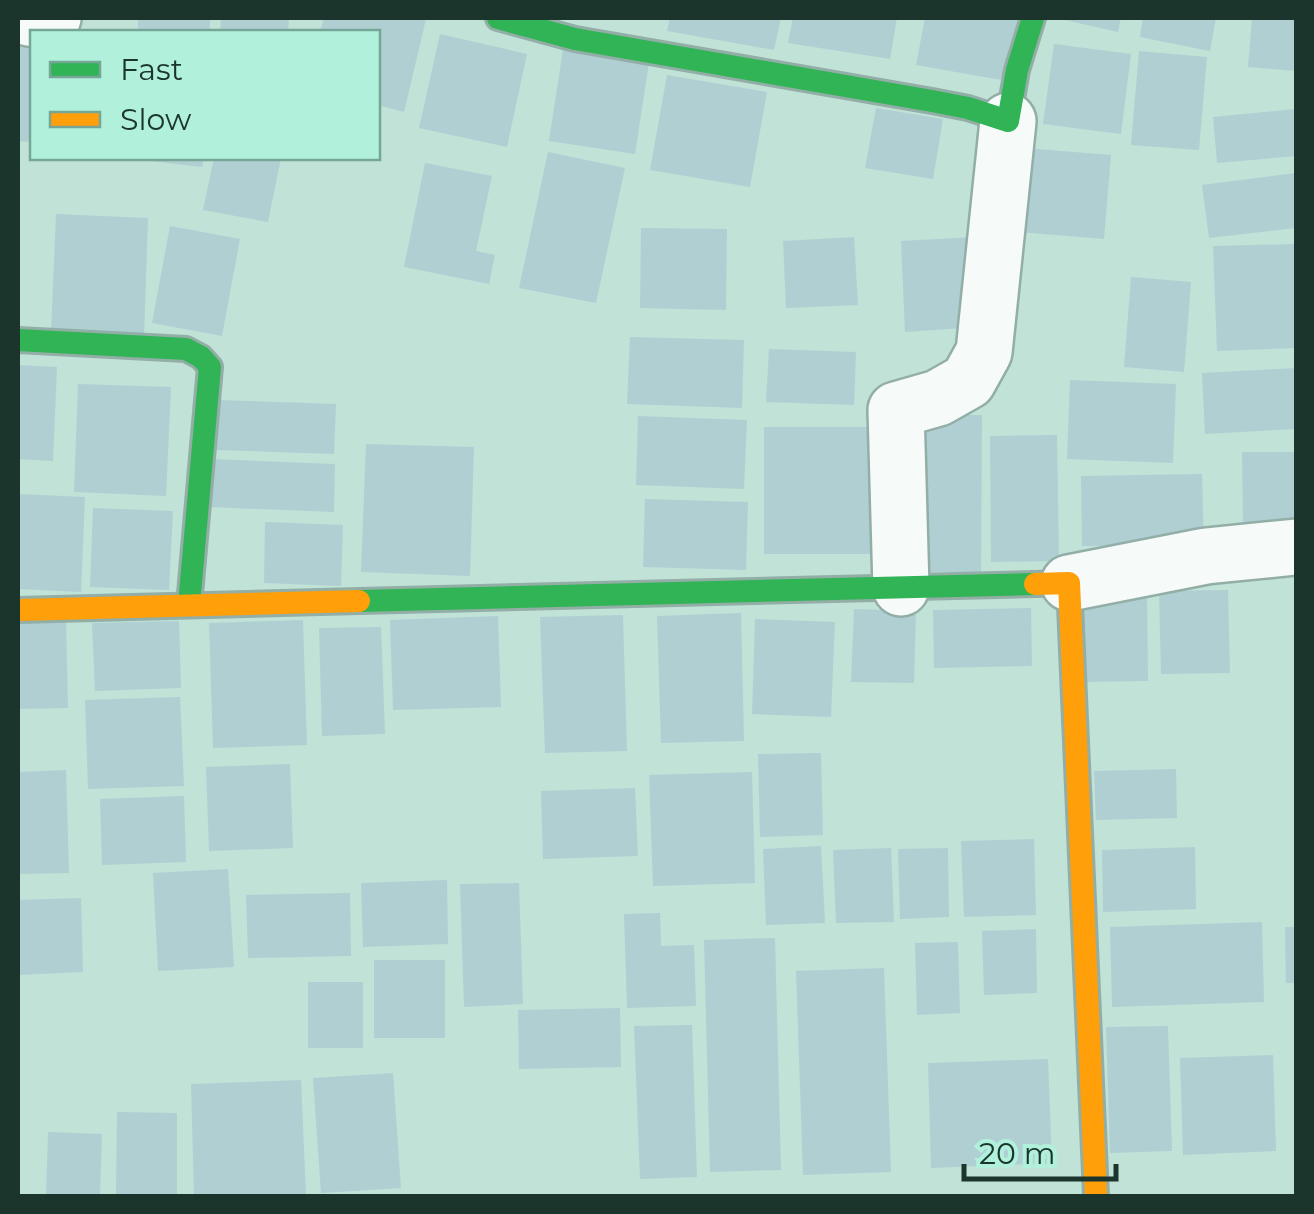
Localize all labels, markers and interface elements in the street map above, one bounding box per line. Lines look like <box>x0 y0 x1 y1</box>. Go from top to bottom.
legend <box>30 30 380 160</box>
text: Fast <box>120 51 183 88</box>
text: Slow <box>120 101 192 138</box>
scale bar <box>964 1119 1116 1181</box>
text: 20 m <box>979 1135 1056 1172</box>

